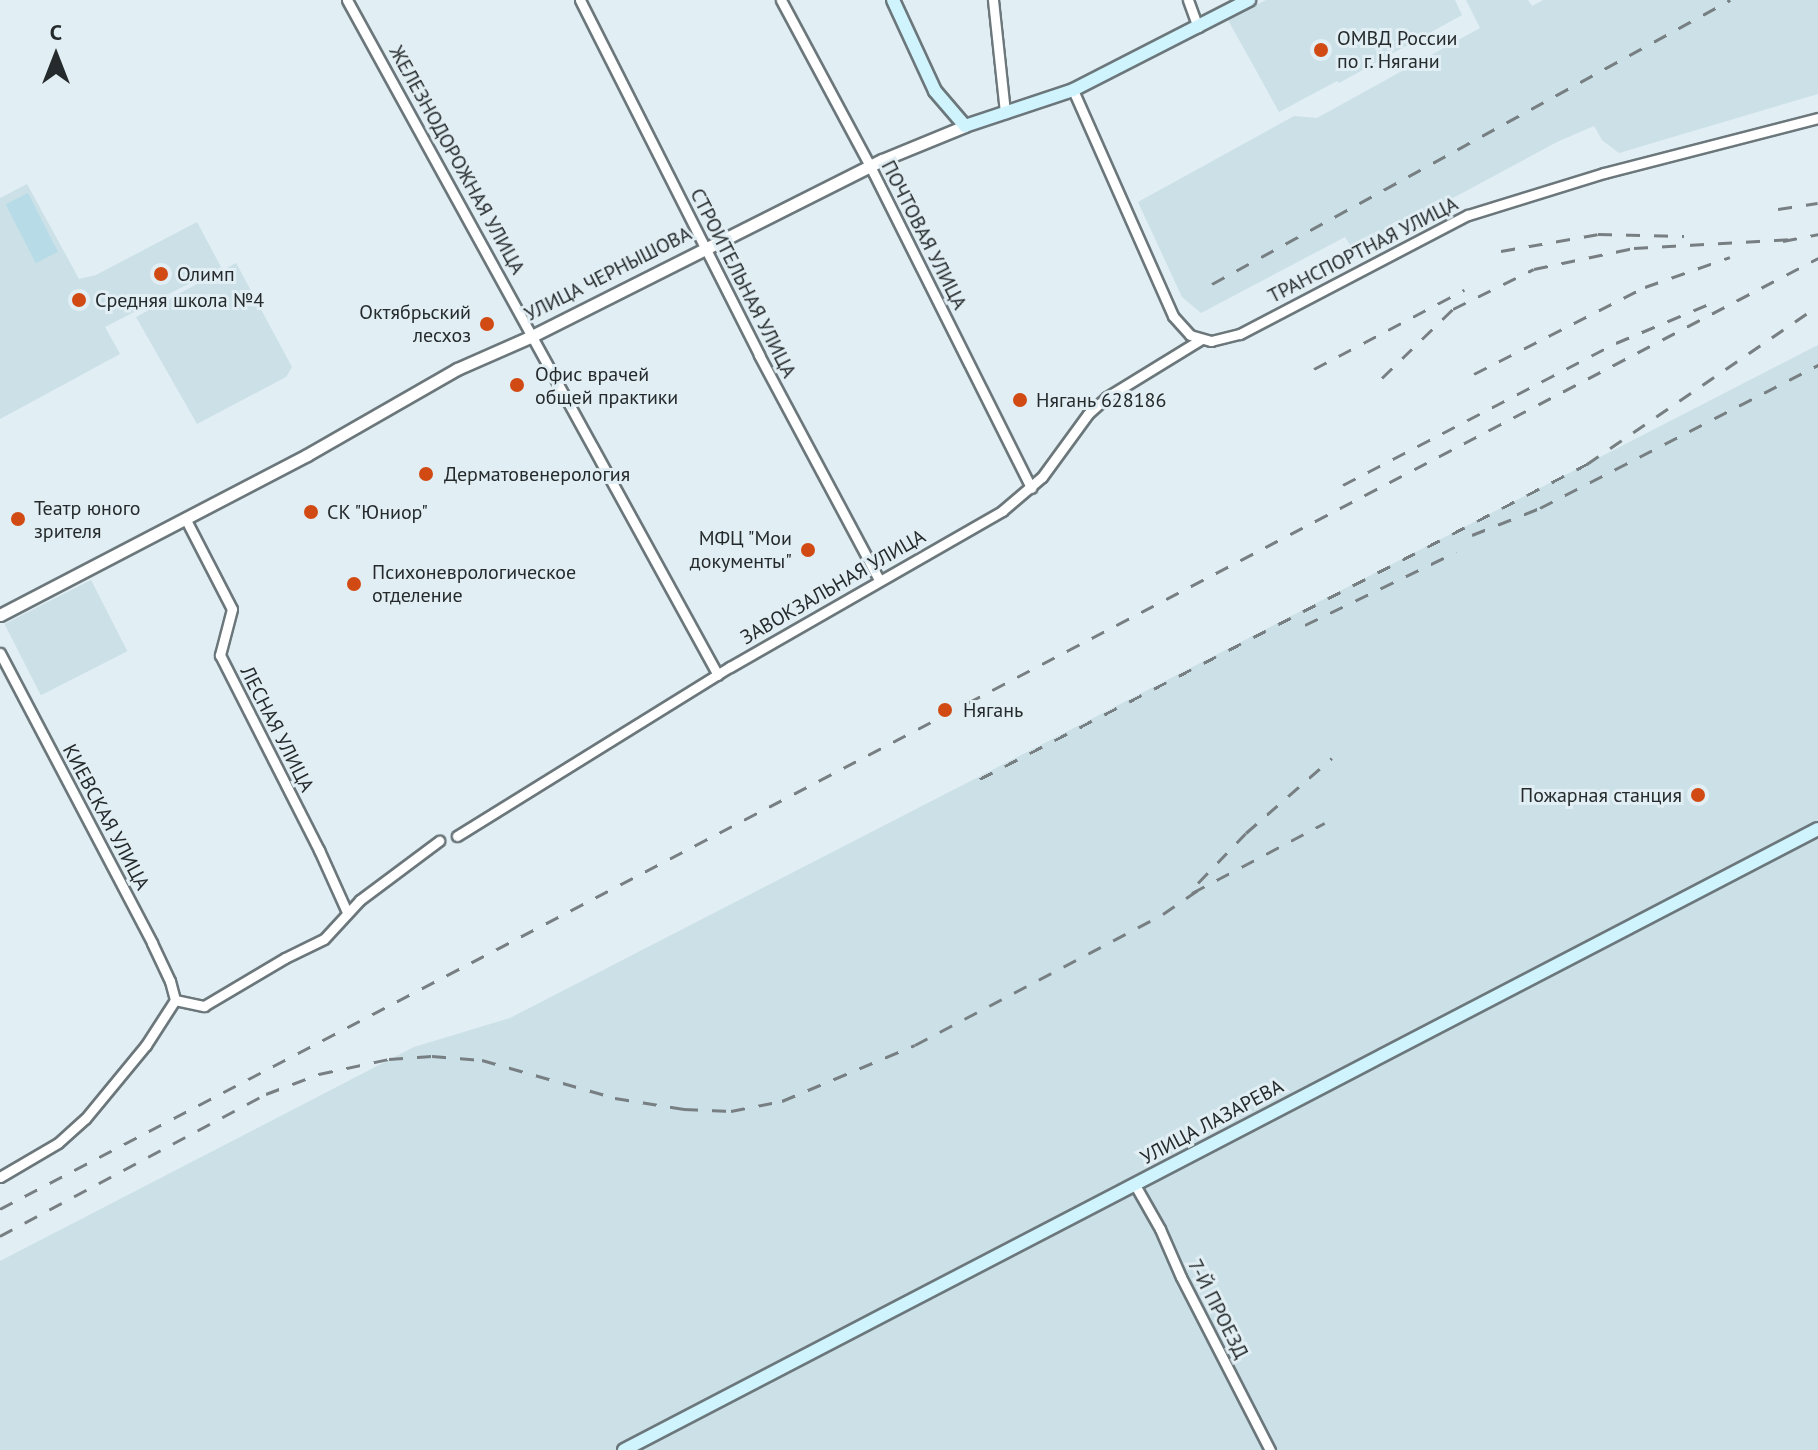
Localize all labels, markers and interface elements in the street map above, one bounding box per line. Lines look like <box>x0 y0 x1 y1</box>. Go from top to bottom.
north arrow <box>16 16 96 96</box>
text: С <box>50 18 62 46</box>
place label: ОМВД России по г. Нягани <box>1337 26 1457 73</box>
street label: ЖЕЛЕЗНОДОРОЖНАЯ УЛИЦА <box>384 41 530 279</box>
marker: ОМВД России по г. Нягани <box>1312 41 1330 59</box>
street label: ПОЧТОВАЯ УЛИЦА <box>876 156 972 314</box>
street label: СТРОИТЕЛЬНАЯ УЛИЦА <box>685 184 801 382</box>
street label: ТРАНСПОРТНАЯ УЛИЦА <box>1264 192 1462 308</box>
street label: УЛИЦА ЧЕРНЫШОВА <box>520 221 696 327</box>
place label: Олимп <box>177 262 235 286</box>
marker: Олимп <box>152 265 170 283</box>
place label: Средняя школа №4 <box>95 288 264 312</box>
marker: Средняя школа №4 <box>70 291 88 309</box>
place label: Октябрьский лесхоз <box>359 300 471 347</box>
marker: Октябрьский лесхоз <box>478 315 496 333</box>
place label: Офис врачей общей практики <box>535 362 678 409</box>
marker: Офис врачей общей практики <box>506 374 528 396</box>
place label: Нягань 628186 <box>1036 388 1167 412</box>
marker: Нягань 628186 <box>1011 391 1029 409</box>
place label: Дерматовенерология <box>444 462 630 486</box>
marker: Дерматовенерология <box>415 463 437 485</box>
place label: Театр юного зрителя <box>34 496 140 543</box>
place label: СК "Юниор" <box>327 500 429 524</box>
marker: СК "Юниор" <box>302 503 320 521</box>
marker: Театр юного зрителя <box>9 510 27 528</box>
street label: ЗАВОКЗАЛЬНАЯ УЛИЦА <box>736 524 930 650</box>
place label: МФЦ "Мои документы" <box>690 526 792 573</box>
marker: МФЦ "Мои документы" <box>799 541 817 559</box>
place label: Психоневрологическое отделение <box>372 560 576 607</box>
marker: Психоневрологическое отделение <box>343 573 365 595</box>
street label: ЛЕСНАЯ УЛИЦА <box>235 662 319 796</box>
place label: Нягань <box>963 698 1023 722</box>
marker: Нягань <box>934 699 956 721</box>
street label: КИЕВСКАЯ УЛИЦА <box>57 740 155 894</box>
place label: Пожарная станция <box>1520 783 1682 807</box>
marker: Пожарная станция <box>1689 786 1707 804</box>
street label: УЛИЦА ЛАЗАРЕВА <box>1136 1074 1288 1170</box>
street label: 7-Й ПРОЕЗД <box>1183 1255 1253 1363</box>

